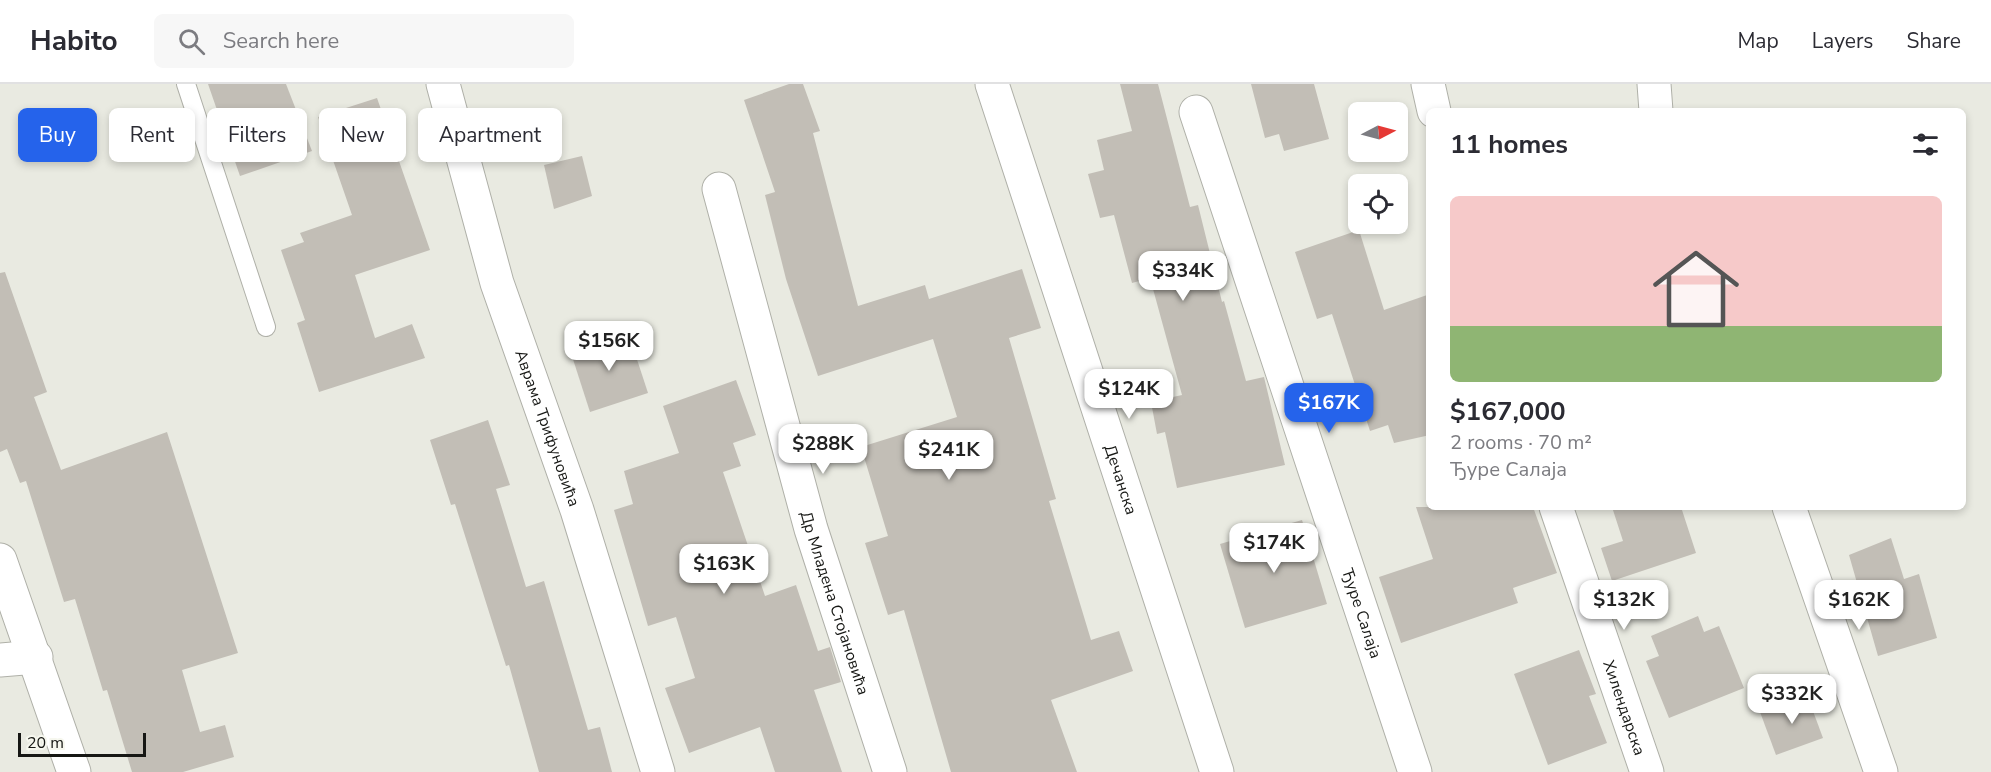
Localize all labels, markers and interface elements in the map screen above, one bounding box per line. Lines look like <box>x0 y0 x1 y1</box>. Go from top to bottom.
search box <box>154 14 574 68</box>
text: Habito <box>30 22 118 60</box>
icon: search <box>175 25 208 58</box>
text: Search here <box>223 26 339 56</box>
text: Map <box>1737 27 1779 55</box>
text: Layers <box>1812 27 1873 55</box>
text: Share <box>1906 27 1961 55</box>
north arrow <box>1348 102 1408 162</box>
map controls <box>1348 102 1408 234</box>
chip: Buy <box>18 108 97 162</box>
chip: Rent <box>109 108 195 162</box>
chip: Filters <box>207 108 307 162</box>
chip: New <box>319 108 406 162</box>
chip: Apartment <box>418 108 562 162</box>
text: 11 homes <box>1450 127 1568 162</box>
icon: filters <box>1909 128 1942 161</box>
button: locate <box>1348 174 1408 234</box>
icon: home <box>1642 235 1750 343</box>
pin: $334K <box>1141 251 1225 302</box>
text: $334K <box>1152 257 1214 284</box>
pin: $156K <box>567 321 651 372</box>
text: $156K <box>578 327 640 354</box>
street label: Аврама Трифуновића <box>509 347 585 510</box>
pin: $124K <box>1087 369 1171 420</box>
text: $124K <box>1098 375 1160 402</box>
pin: $167K <box>1287 383 1371 434</box>
text: $167K <box>1298 389 1360 416</box>
text: $167,000 <box>1450 394 1566 429</box>
pin: $288K <box>781 424 865 475</box>
text: 2 rooms · 70 m² <box>1450 429 1592 456</box>
text: $288K <box>792 430 854 457</box>
pin: $241K <box>907 430 991 481</box>
text: $241K <box>918 436 980 463</box>
street label: Дечанска <box>1099 442 1142 518</box>
text: Ђуре Салаја <box>1450 456 1567 483</box>
street label: Др Младена Стојановића <box>795 509 874 698</box>
pin: $174K <box>1232 523 1316 574</box>
text: $174K <box>1243 529 1305 556</box>
pin: $163K <box>682 544 766 595</box>
text: $163K <box>693 550 755 577</box>
street label: Ђуре Салаја <box>1336 565 1387 661</box>
pin: $132K <box>1582 580 1666 631</box>
pin: $162K <box>1817 580 1901 631</box>
text: $132K <box>1593 586 1655 613</box>
text: $162K <box>1828 586 1890 613</box>
street label: Хилендарска <box>1597 657 1650 758</box>
pin: $332K <box>1750 674 1834 725</box>
text: $332K <box>1761 680 1823 707</box>
scale bar <box>18 730 146 758</box>
text: 20 m <box>27 732 64 754</box>

